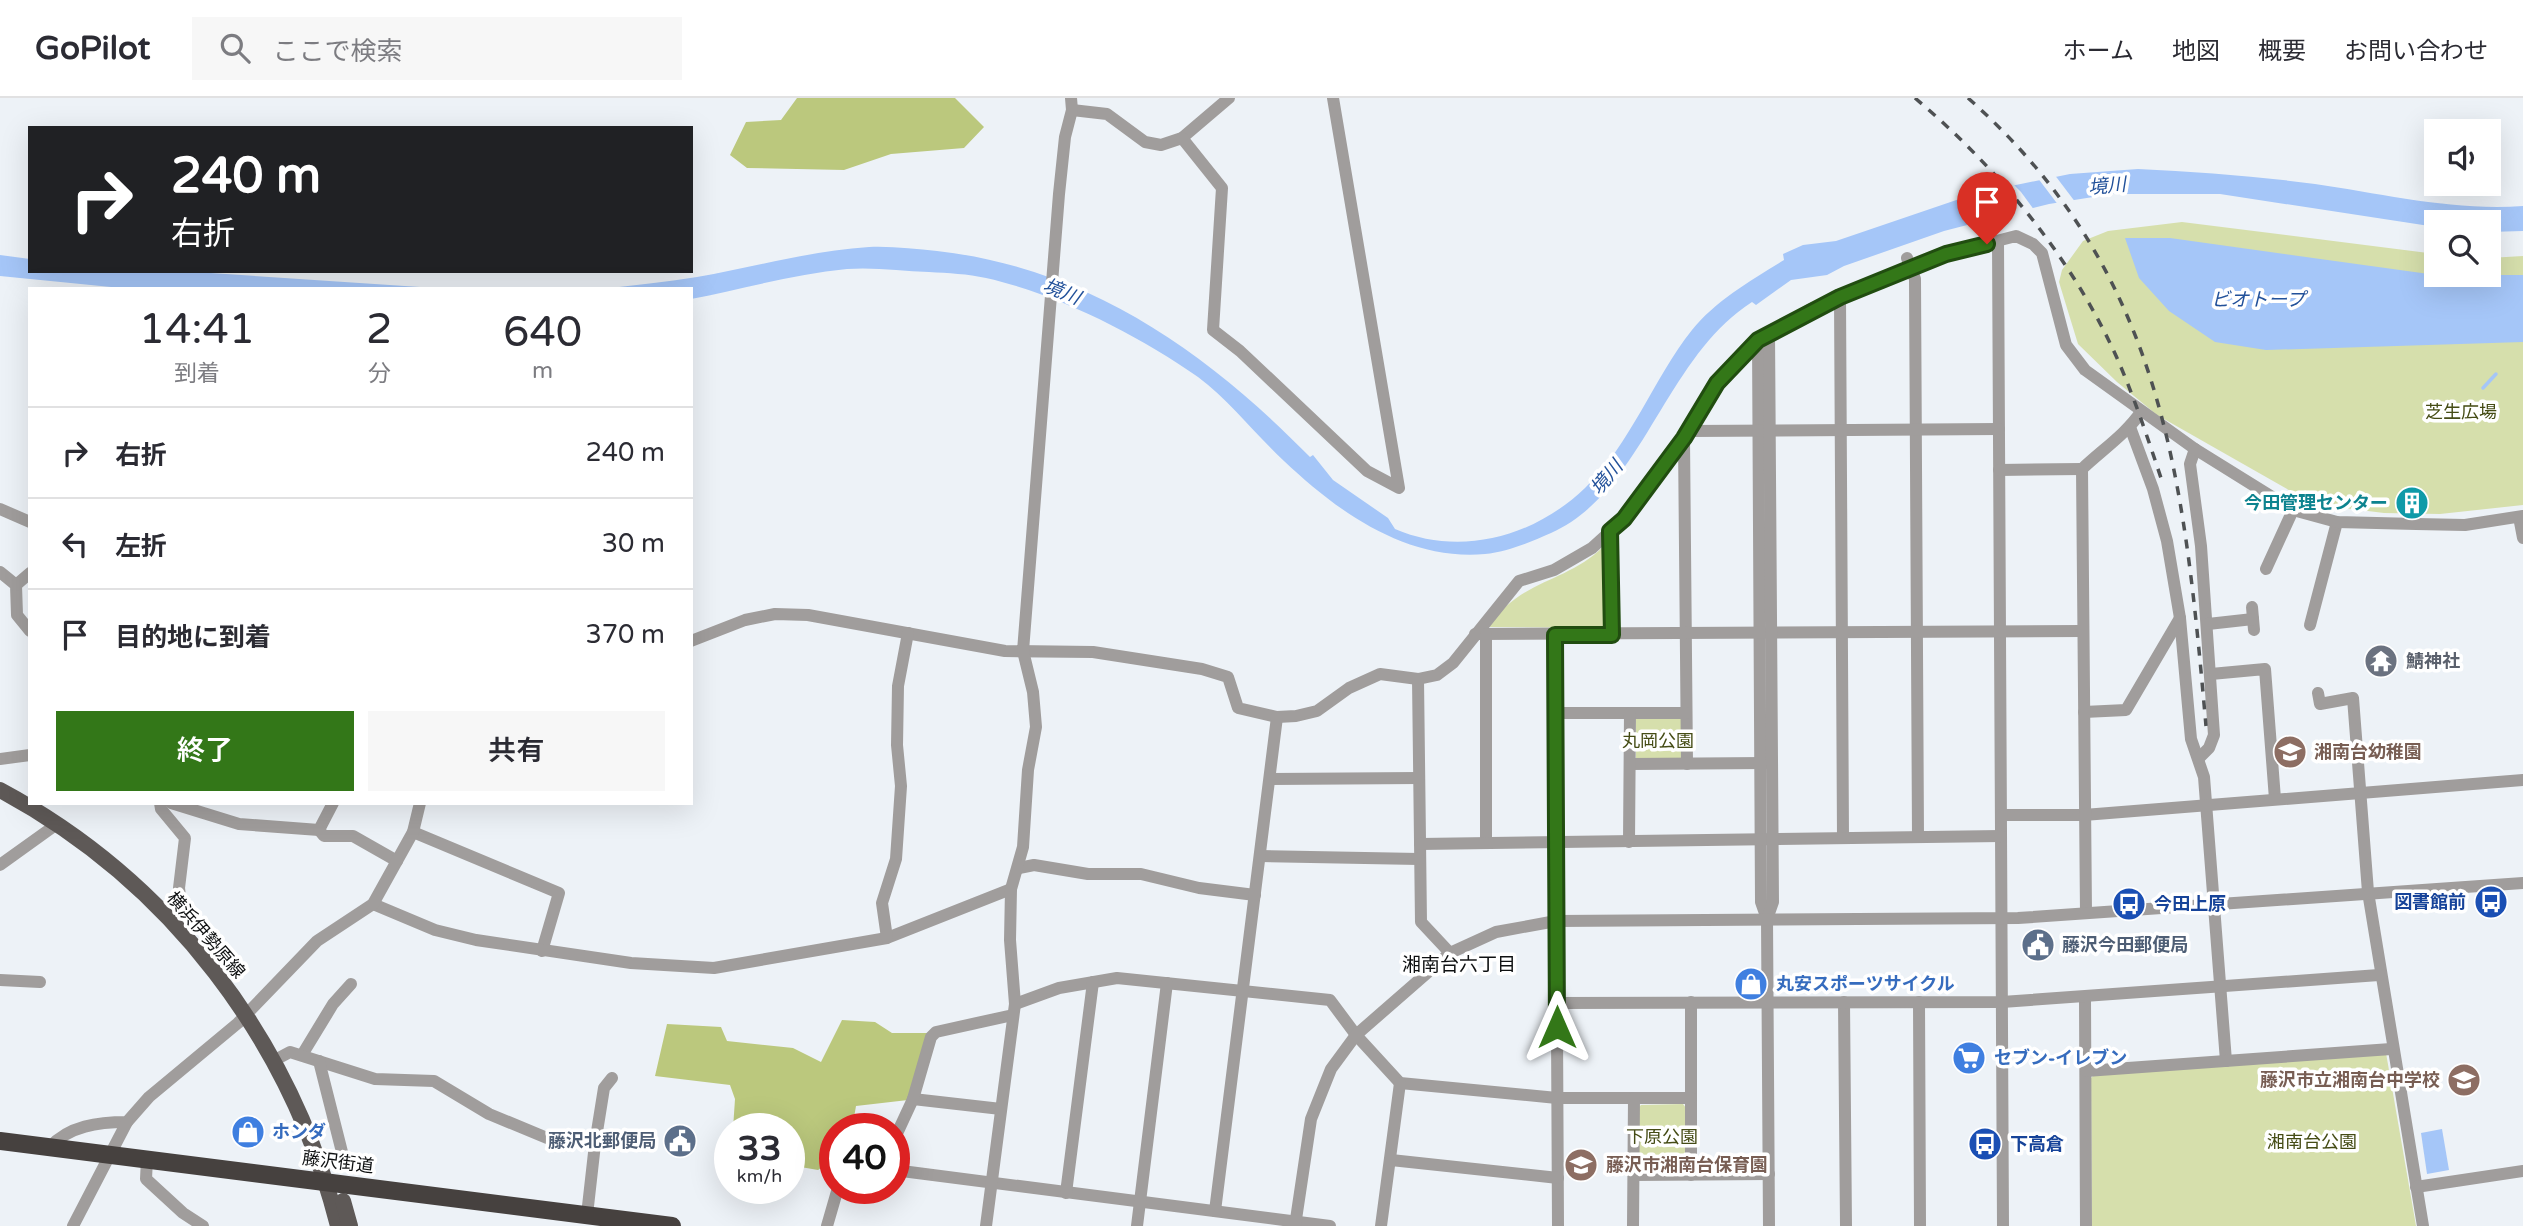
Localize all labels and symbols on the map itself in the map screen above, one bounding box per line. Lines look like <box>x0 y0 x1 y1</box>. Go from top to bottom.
pin <box>1957 172 2017 244</box>
water label: 境川 <box>2087 173 2129 199</box>
water label: 境川 <box>1040 275 1085 310</box>
water label: ビオトープ <box>2211 289 2309 311</box>
park label: 芝生広場 <box>2425 401 2497 423</box>
water label: 境川 <box>1586 454 1629 499</box>
building icon: 今田管理センター <box>2393 484 2431 522</box>
place label: 今田管理センター <box>2244 492 2388 514</box>
temple icon: 鯖神社 <box>2362 642 2400 680</box>
place label: 鯖神社 <box>2406 650 2460 672</box>
park label: 丸岡公園 <box>1622 730 1694 752</box>
school or university icon: 湘南台幼稚園 <box>2271 733 2309 771</box>
place label: 湘南台幼稚園 <box>2314 741 2422 763</box>
bus stop icon: 図書館前 <box>2472 883 2510 921</box>
bus stop icon: 今田上原 <box>2110 885 2148 923</box>
street label: 横浜伊勢原線 <box>162 887 250 983</box>
place label: 図書館前 <box>2394 891 2466 913</box>
place label: 今田上原 <box>2154 893 2226 915</box>
public building icon: 藤沢今田郵便局 <box>2019 926 2057 964</box>
place label: 藤沢今田郵便局 <box>2062 934 2188 956</box>
district label: 湘南台六丁目 <box>1402 954 1516 976</box>
shop icon: 丸安スポーツサイクル <box>1732 965 1770 1003</box>
place label: 丸安スポーツサイクル <box>1776 973 1955 995</box>
position arrow <box>1520 990 1594 1064</box>
supermarket icon: セブン-イレブン <box>1950 1039 1988 1077</box>
place label: セブン-イレブン <box>1994 1047 2127 1069</box>
school or university icon: 藤沢市立湘南台中学校 <box>2445 1061 2483 1099</box>
place label: 藤沢市立湘南台中学校 <box>2260 1069 2440 1091</box>
shop icon: ホンダ <box>229 1113 267 1151</box>
speed limit sign: 40 <box>819 1113 910 1204</box>
place label: ホンダ <box>272 1121 326 1143</box>
public building icon: 藤沢北郵便局 <box>661 1122 699 1160</box>
bus stop icon: 下高倉 <box>1966 1125 2004 1163</box>
park label: 下原公園 <box>1626 1126 1698 1148</box>
place label: 藤沢北郵便局 <box>548 1130 656 1152</box>
park label: 湘南台公園 <box>2267 1131 2357 1153</box>
place label: 下高倉 <box>2010 1133 2064 1155</box>
school or university icon: 藤沢市湘南台保育園 <box>1562 1146 1600 1184</box>
street label: 藤沢街道 <box>301 1147 375 1177</box>
place label: 藤沢市湘南台保育園 <box>1606 1154 1768 1176</box>

